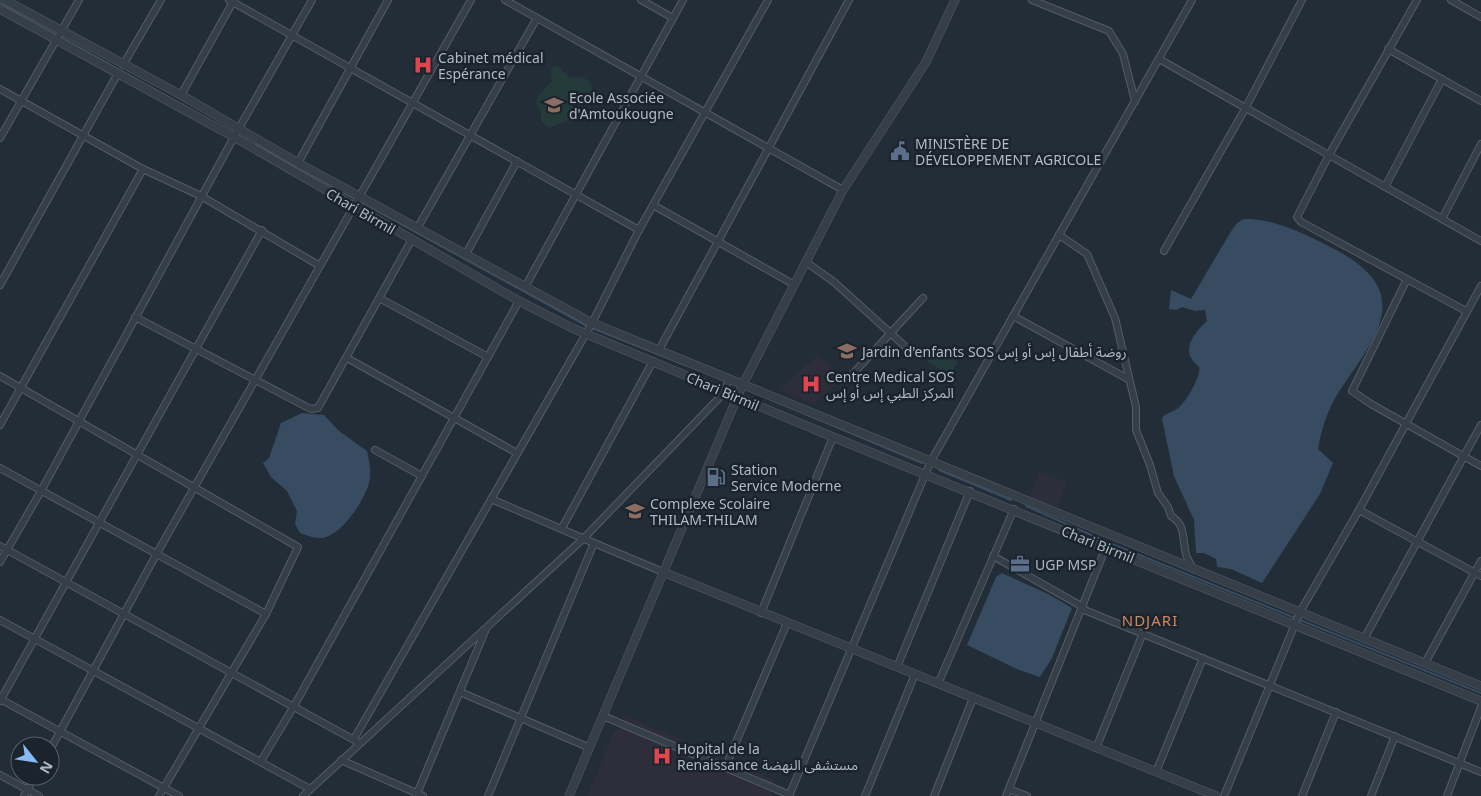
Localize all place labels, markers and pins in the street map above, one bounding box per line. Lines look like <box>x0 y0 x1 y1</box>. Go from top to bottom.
place label: Cabinet médical Espérance <box>438 48 544 83</box>
hospital icon: Cabinet médical Espérance <box>412 54 434 76</box>
place label: Ecole Associée d'Amtoukougne <box>569 88 674 123</box>
school or university icon: Ecole Associée d'Amtoukougne <box>543 94 565 116</box>
place label: MINISTÈRE DE DÉVELOPPEMENT AGRICOLE <box>915 134 1101 169</box>
public building icon: MINISTÈRE DE DÉVELOPPEMENT AGRICOLE <box>889 140 911 162</box>
school or university icon: Jardin d'enfants SOS روضة أطفال إس أو إس <box>836 340 858 362</box>
place label: Jardin d'enfants SOS روضة أطفال إس أو إس <box>860 342 1127 362</box>
place label: Centre Medical SOS المركز الطبي إس أو إس <box>826 367 955 404</box>
hospital icon: Centre Medical SOS المركز الطبي إس أو إس <box>800 373 822 395</box>
place label: Station Service Moderne <box>731 460 841 495</box>
fuel station icon: Station Service Moderne <box>705 466 727 488</box>
place label: Complexe Scolaire THILAM-THILAM <box>650 494 770 529</box>
school or university icon: Complexe Scolaire THILAM-THILAM <box>624 500 646 522</box>
office icon: UGP MSP <box>1009 553 1031 575</box>
place label: UGP MSP <box>1035 555 1096 574</box>
place label: Hopital de la Renaissance مستشفى النهضة <box>677 739 858 774</box>
hospital icon: Hopital de la Renaissance مستشفى النهضة <box>651 745 673 767</box>

